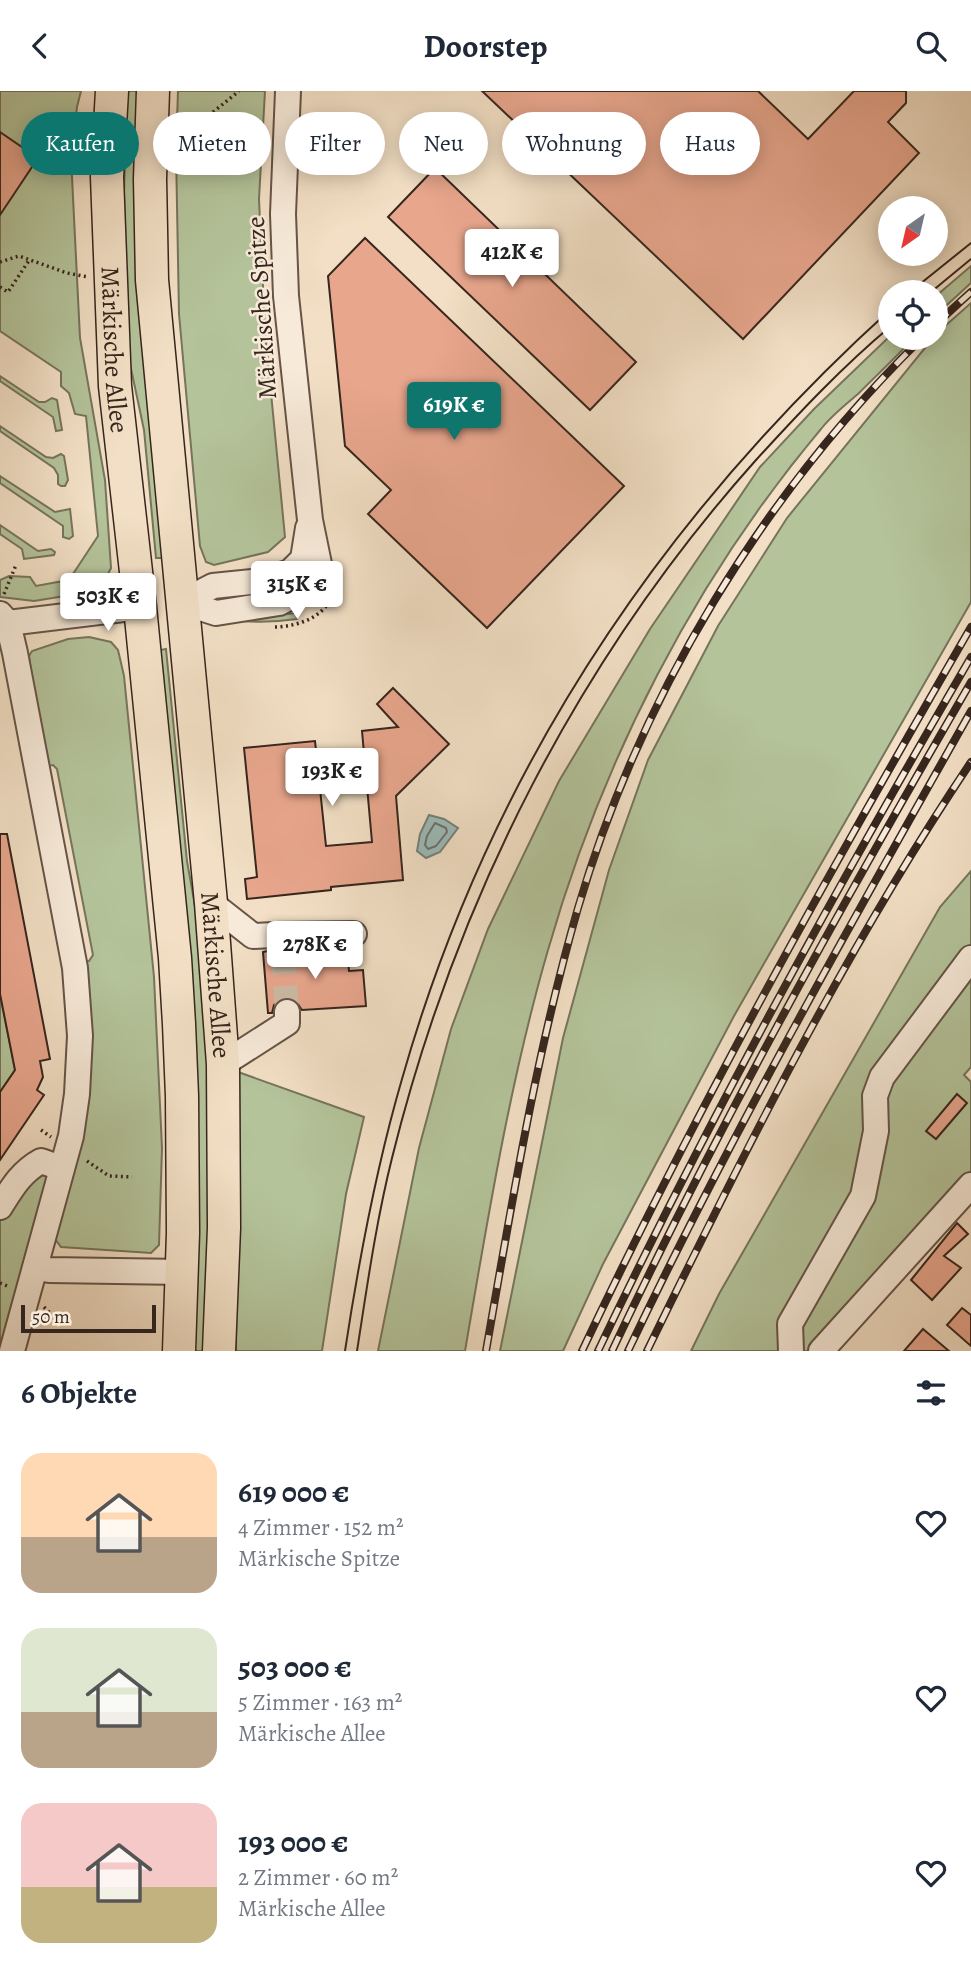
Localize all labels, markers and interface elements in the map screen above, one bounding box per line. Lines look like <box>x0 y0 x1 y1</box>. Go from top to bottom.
text: Doorstep <box>424 24 547 68</box>
icon: back <box>21 27 59 65</box>
icon: search <box>912 27 950 65</box>
chip: Kaufen <box>21 112 139 175</box>
chip: Mieten <box>153 112 271 175</box>
chip: Filter <box>285 112 385 175</box>
chip: Neu <box>399 112 488 175</box>
chip: Wohnung <box>502 112 646 175</box>
chip: Haus <box>660 112 760 175</box>
north arrow <box>878 196 948 266</box>
map controls <box>878 196 948 350</box>
street label: Märkische Spitze <box>238 215 285 401</box>
pin: 412K € <box>455 229 569 289</box>
text: 412K € <box>481 236 543 267</box>
street label: Märkische Allee <box>92 266 137 435</box>
button: locate <box>878 280 948 350</box>
pin: 619K € <box>397 383 511 442</box>
text: 619K € <box>423 389 485 420</box>
pin: 315K € <box>240 561 354 621</box>
text: 315K € <box>267 568 327 599</box>
pin: 503K € <box>51 573 165 633</box>
text: 503K € <box>76 580 140 611</box>
pin: 193K € <box>275 749 389 808</box>
text: 193K € <box>301 755 363 786</box>
street label: Märkische Allee <box>192 890 240 1060</box>
pin: 278K € <box>258 921 372 981</box>
text: 278K € <box>283 928 347 959</box>
scale bar <box>21 1302 156 1334</box>
text: 50 m <box>32 1304 70 1330</box>
text: 6 Objekte <box>21 1373 137 1413</box>
icon: filters <box>912 1374 950 1412</box>
text: 619 000 € <box>238 1472 350 1512</box>
icon: home <box>77 1481 161 1565</box>
icon: heart <box>912 1504 950 1542</box>
text: 4 Zimmer · 152 m² <box>238 1512 404 1543</box>
text: Märkische Spitze <box>238 1543 400 1574</box>
text: 503 000 € <box>238 1647 352 1687</box>
icon: home <box>77 1656 161 1740</box>
icon: heart <box>912 1679 950 1717</box>
text: 5 Zimmer · 163 m² <box>238 1687 402 1718</box>
text: Märkische Allee <box>238 1718 386 1749</box>
text: 193 000 € <box>238 1822 348 1862</box>
icon: home <box>77 1831 161 1915</box>
icon: heart <box>912 1854 950 1892</box>
text: 2 Zimmer · 60 m² <box>238 1862 398 1893</box>
text: Märkische Allee <box>238 1893 386 1924</box>

